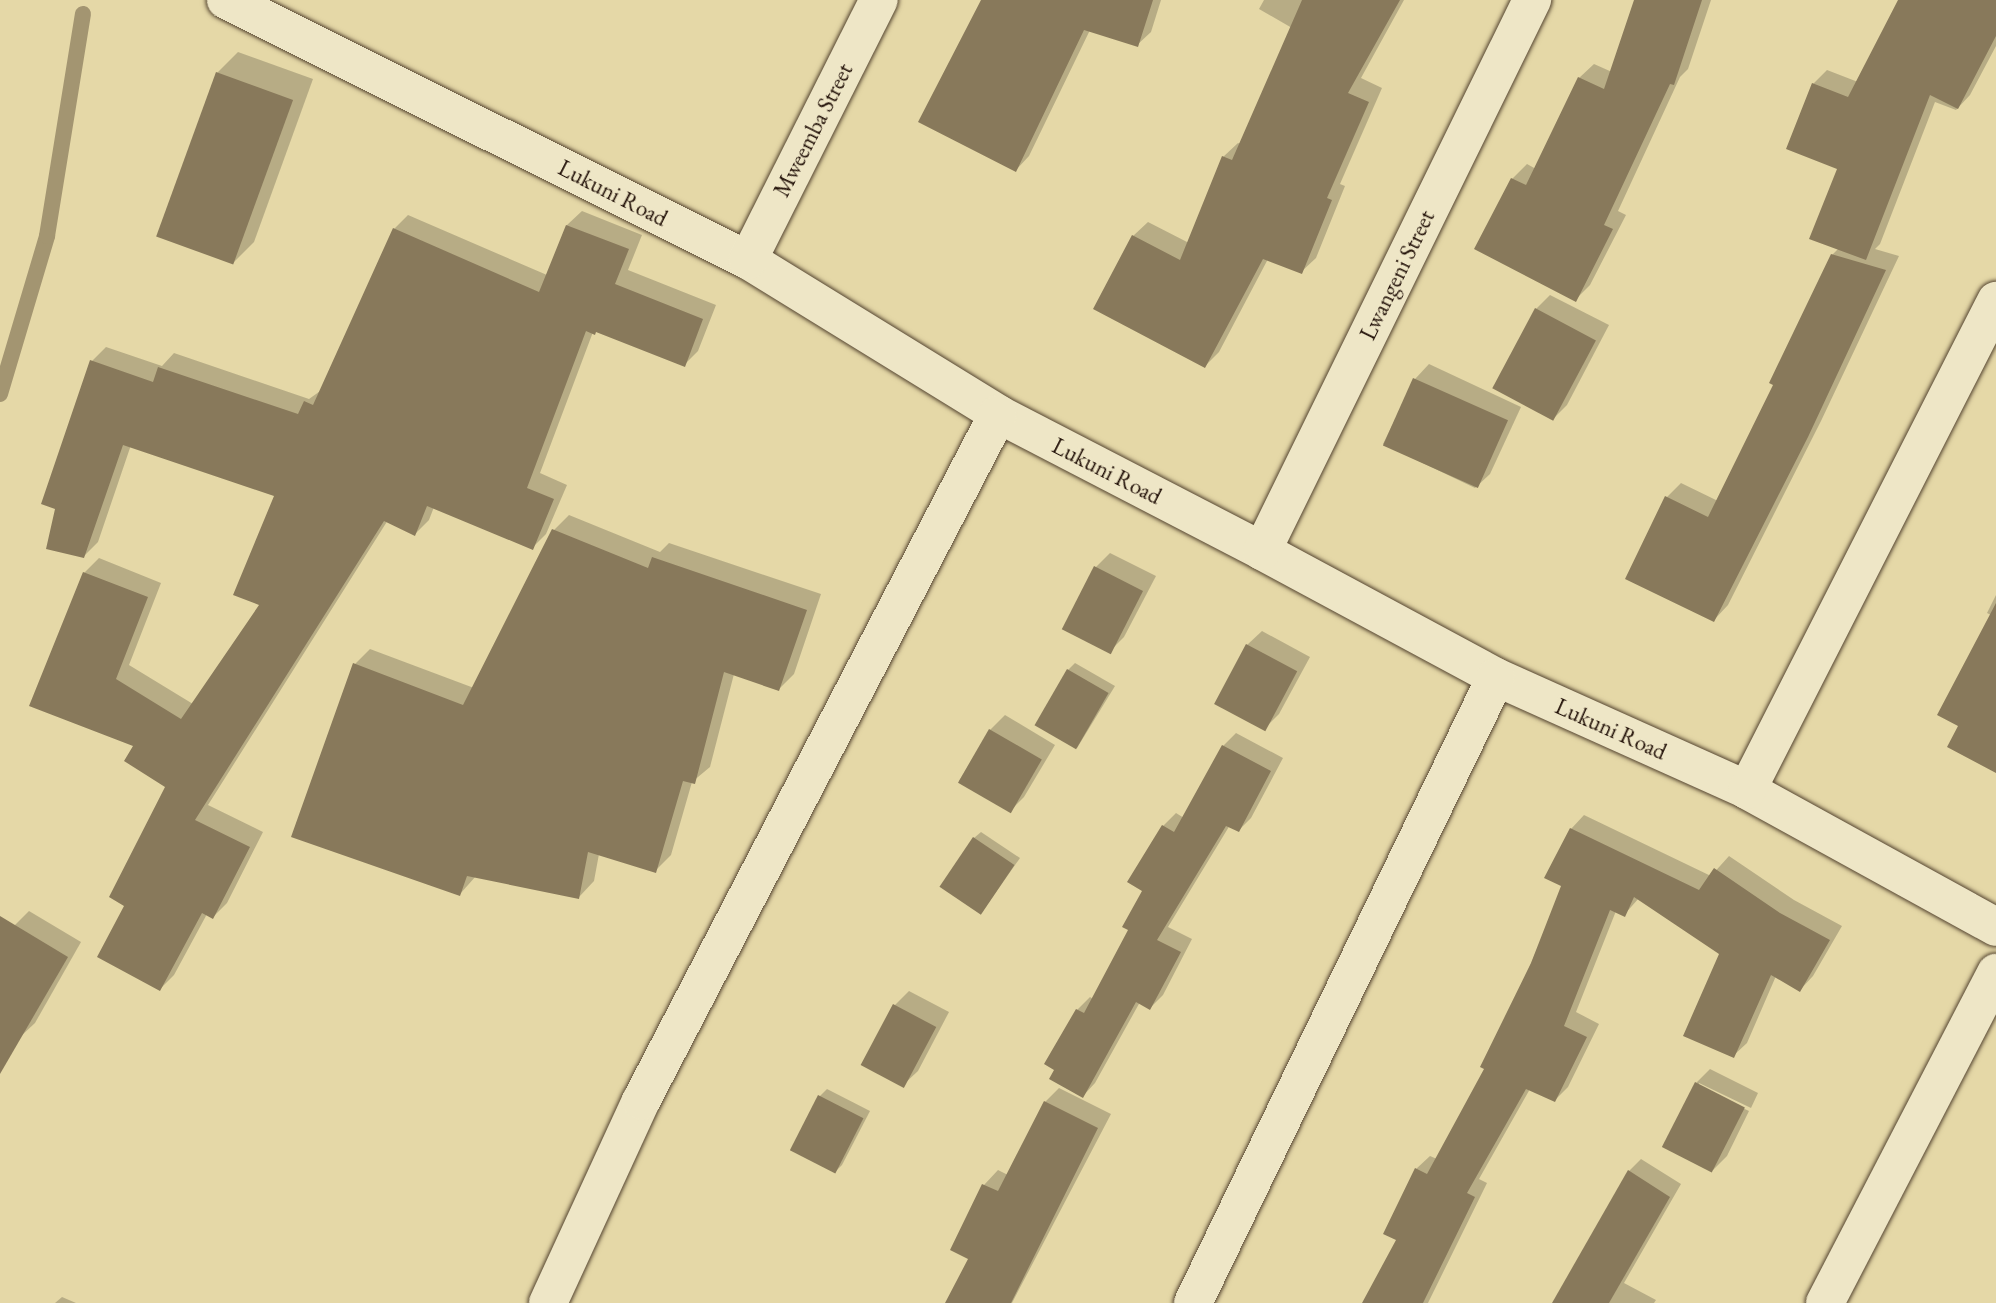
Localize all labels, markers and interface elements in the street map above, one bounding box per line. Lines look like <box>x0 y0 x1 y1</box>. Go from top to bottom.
street label: Mweemba Street <box>767 59 859 201</box>
street label: Lukuni Road <box>554 154 672 232</box>
street label: Lwangeni Street <box>1354 206 1440 344</box>
street label: Lukuni Road <box>1048 432 1166 510</box>
street label: Lukuni Road <box>1551 692 1671 766</box>

